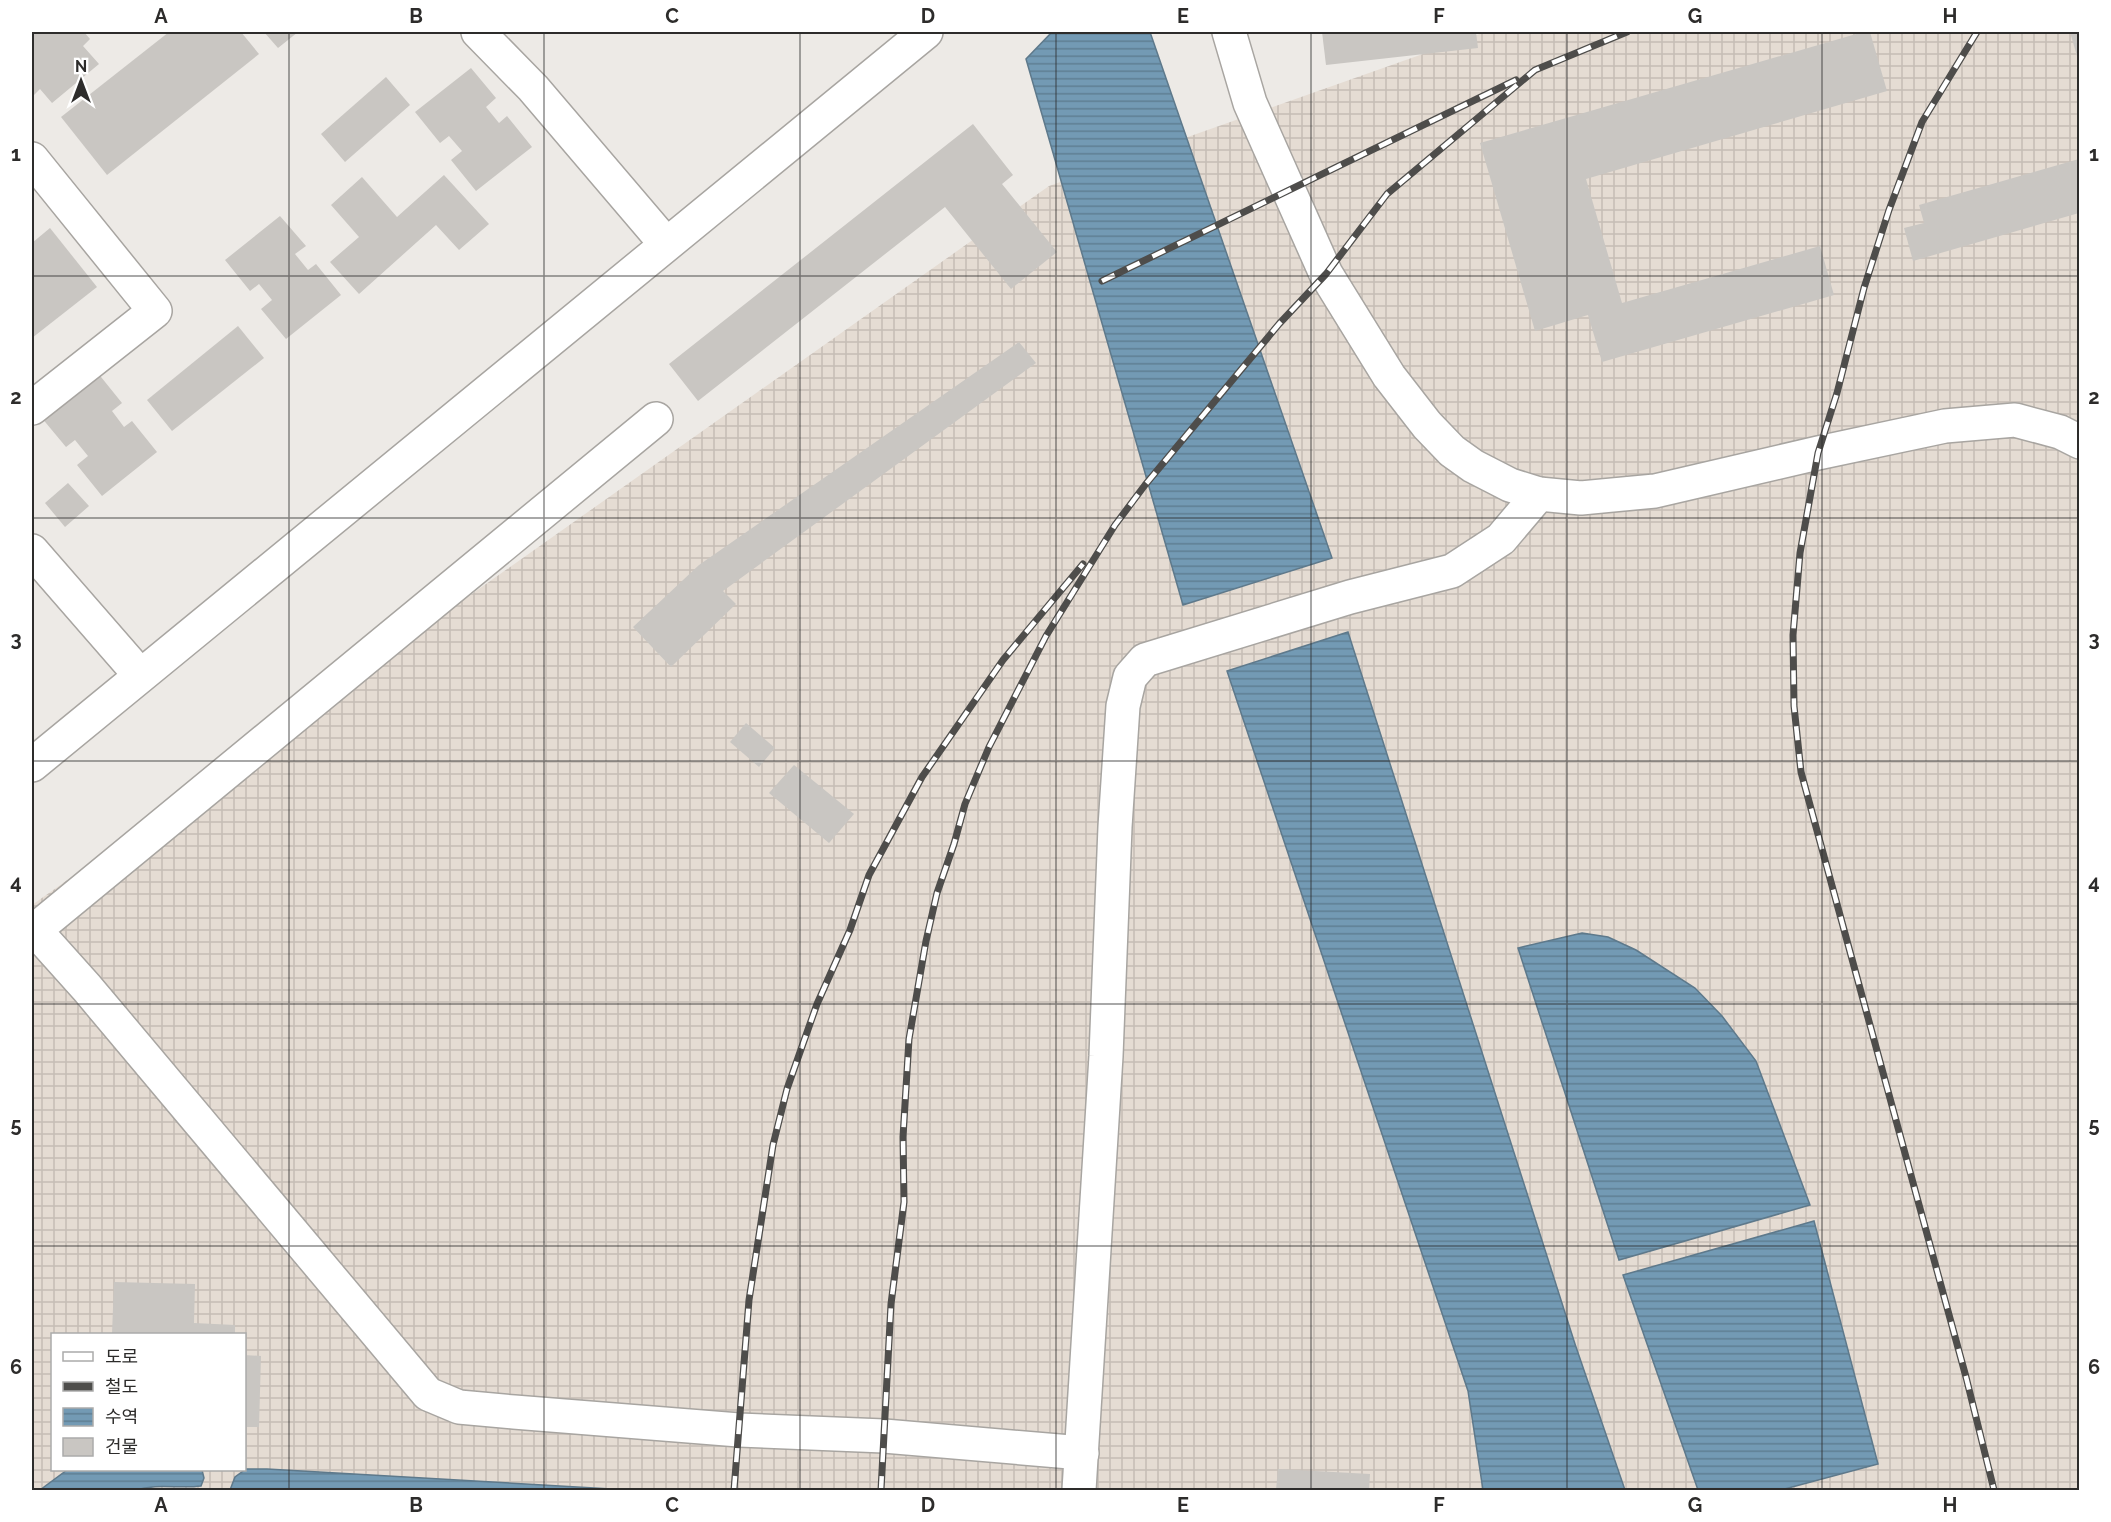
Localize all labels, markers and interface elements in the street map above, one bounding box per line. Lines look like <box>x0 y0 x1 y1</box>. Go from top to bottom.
text: A <box>154 4 168 28</box>
text: B <box>409 4 423 28</box>
text: C <box>665 4 679 28</box>
text: D <box>921 4 935 28</box>
text: E <box>1177 4 1189 28</box>
text: F <box>1433 4 1445 28</box>
text: G <box>1688 4 1702 28</box>
text: H <box>1943 4 1957 28</box>
north arrow <box>51 51 111 111</box>
text: N <box>75 57 87 76</box>
text: 1 <box>11 142 21 166</box>
text: 1 <box>2089 142 2099 166</box>
text: 2 <box>10 385 22 409</box>
text: 2 <box>2088 385 2100 409</box>
text: 3 <box>10 627 22 651</box>
text: 3 <box>2088 627 2100 651</box>
text: 4 <box>10 870 22 894</box>
text: 4 <box>2088 870 2100 894</box>
text: 5 <box>10 1113 22 1137</box>
text: 5 <box>2088 1113 2100 1137</box>
legend <box>51 1333 246 1471</box>
text: 도로 <box>105 1346 138 1367</box>
text: 6 <box>10 1355 22 1379</box>
text: 6 <box>2088 1355 2100 1379</box>
text: 철도 <box>105 1376 138 1397</box>
text: 수역 <box>105 1406 138 1427</box>
text: 건물 <box>105 1436 138 1457</box>
text: A <box>154 1493 168 1517</box>
text: B <box>409 1493 423 1517</box>
text: C <box>665 1493 679 1517</box>
text: D <box>921 1493 935 1517</box>
text: E <box>1177 1493 1189 1517</box>
text: F <box>1433 1493 1445 1517</box>
text: G <box>1688 1493 1702 1517</box>
text: H <box>1943 1493 1957 1517</box>

